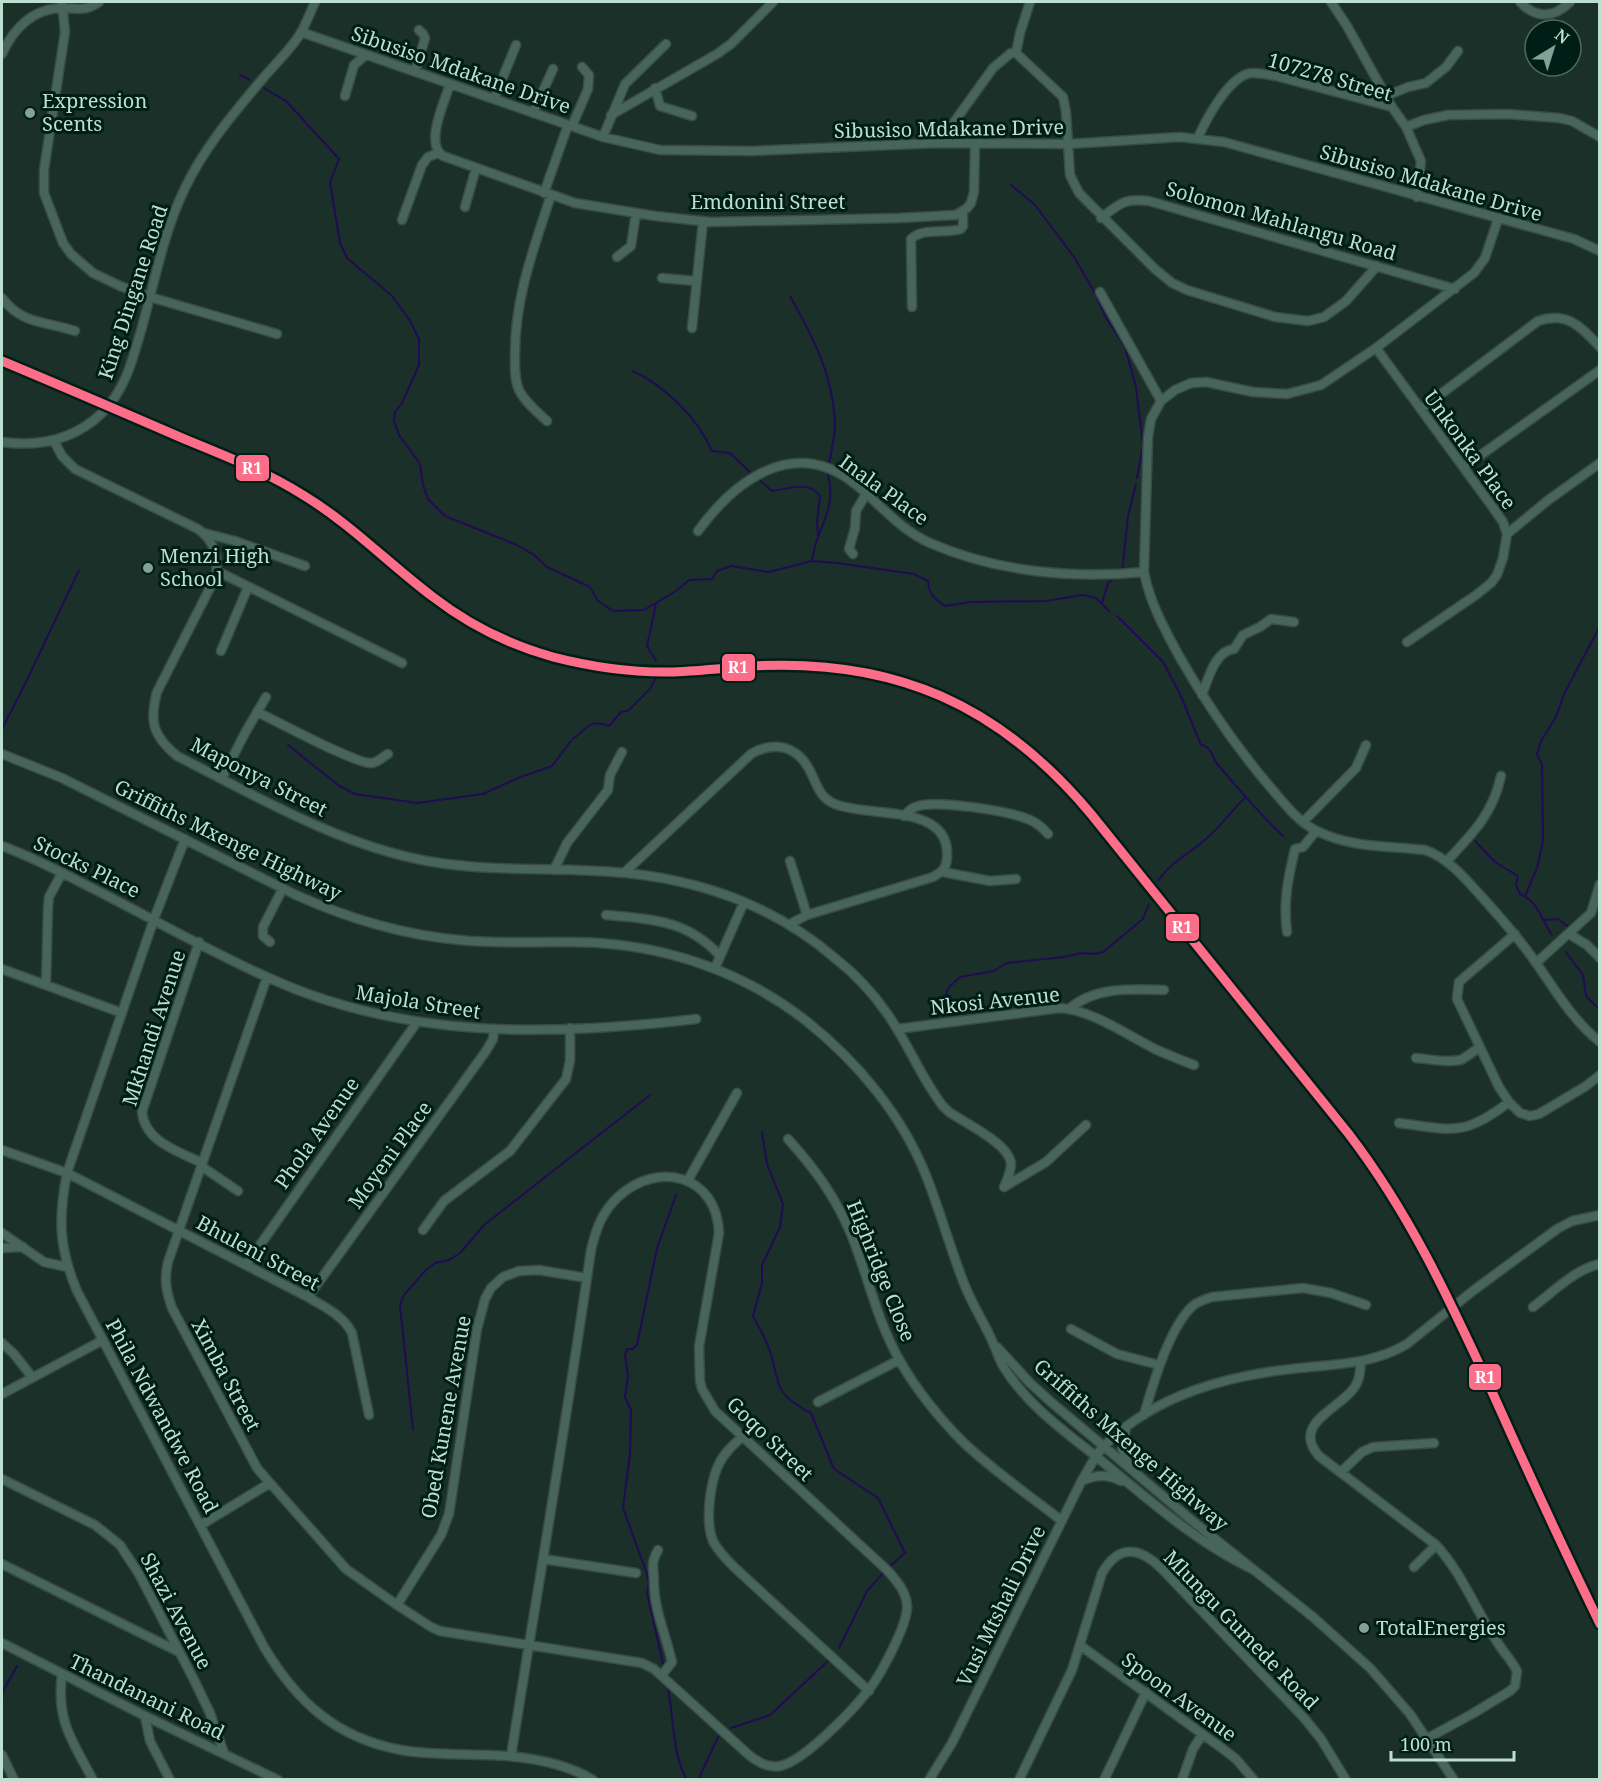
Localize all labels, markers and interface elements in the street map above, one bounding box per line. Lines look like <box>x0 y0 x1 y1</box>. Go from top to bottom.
north arrow <box>1523 18 1583 78</box>
street label: Sibusiso Mdakane Drive <box>348 19 574 120</box>
text: N <box>1550 24 1574 49</box>
street label: 107278 Street <box>1265 46 1395 107</box>
place label: Expression Scents <box>42 87 147 137</box>
marker: Expression Scents <box>23 106 37 120</box>
street label: Sibusiso Mdakane Drive <box>834 113 1064 144</box>
street label: Sibusiso Mdakane Drive <box>1317 138 1545 227</box>
street label: Solomon Mahlangu Road <box>1163 175 1400 266</box>
street label: Emdonini Street <box>691 188 845 215</box>
street label: King Dingane Road <box>92 201 174 383</box>
street label: Unkonka Place <box>1418 385 1523 515</box>
street label: Inala Place <box>834 448 934 531</box>
line badge: R1 <box>235 454 270 482</box>
text: R1 <box>242 457 262 479</box>
place label: Menzi High School <box>160 542 270 592</box>
marker: Menzi High School <box>141 561 155 575</box>
line badge: R1 <box>721 653 756 682</box>
text: R1 <box>728 656 748 678</box>
street label: Maponya Street <box>186 731 332 823</box>
street label: Griffiths Mxenge Highway <box>110 773 347 907</box>
street label: Stocks Place <box>29 829 145 904</box>
line badge: R1 <box>1165 913 1200 942</box>
text: R1 <box>1172 916 1192 938</box>
street label: Mkhandi Avenue <box>116 946 192 1109</box>
street label: Majola Street <box>354 978 482 1025</box>
street label: Nkosi Avenue <box>929 980 1061 1021</box>
street label: Phola Avenue <box>268 1072 365 1194</box>
street label: Moyeni Place <box>342 1096 438 1214</box>
street label: Highridge Close <box>841 1196 922 1346</box>
street label: Bhuleni Street <box>192 1209 324 1296</box>
street label: Obed Kunene Avenue <box>414 1313 477 1520</box>
street label: Phila Ndwandwe Road <box>100 1314 225 1518</box>
street label: Ximba Street <box>186 1314 267 1435</box>
street label: Griffiths Mxenge Highway <box>1028 1352 1235 1537</box>
line badge: R1 <box>1468 1363 1502 1391</box>
text: R1 <box>1475 1366 1495 1388</box>
street label: Goqo Street <box>721 1391 820 1487</box>
street label: Vusi Mtshali Drive <box>950 1521 1051 1691</box>
street label: Mlungu Gumede Road <box>1158 1544 1325 1715</box>
street label: Shazi Avenue <box>134 1548 218 1674</box>
place label: TotalEnergies <box>1376 1614 1506 1641</box>
marker: TotalEnergies <box>1357 1621 1371 1635</box>
street label: Spoon Avenue <box>1116 1646 1242 1747</box>
street label: Thandanani Road <box>65 1647 229 1746</box>
scale bar <box>1391 1724 1514 1762</box>
text: 100 m <box>1400 1732 1452 1756</box>

